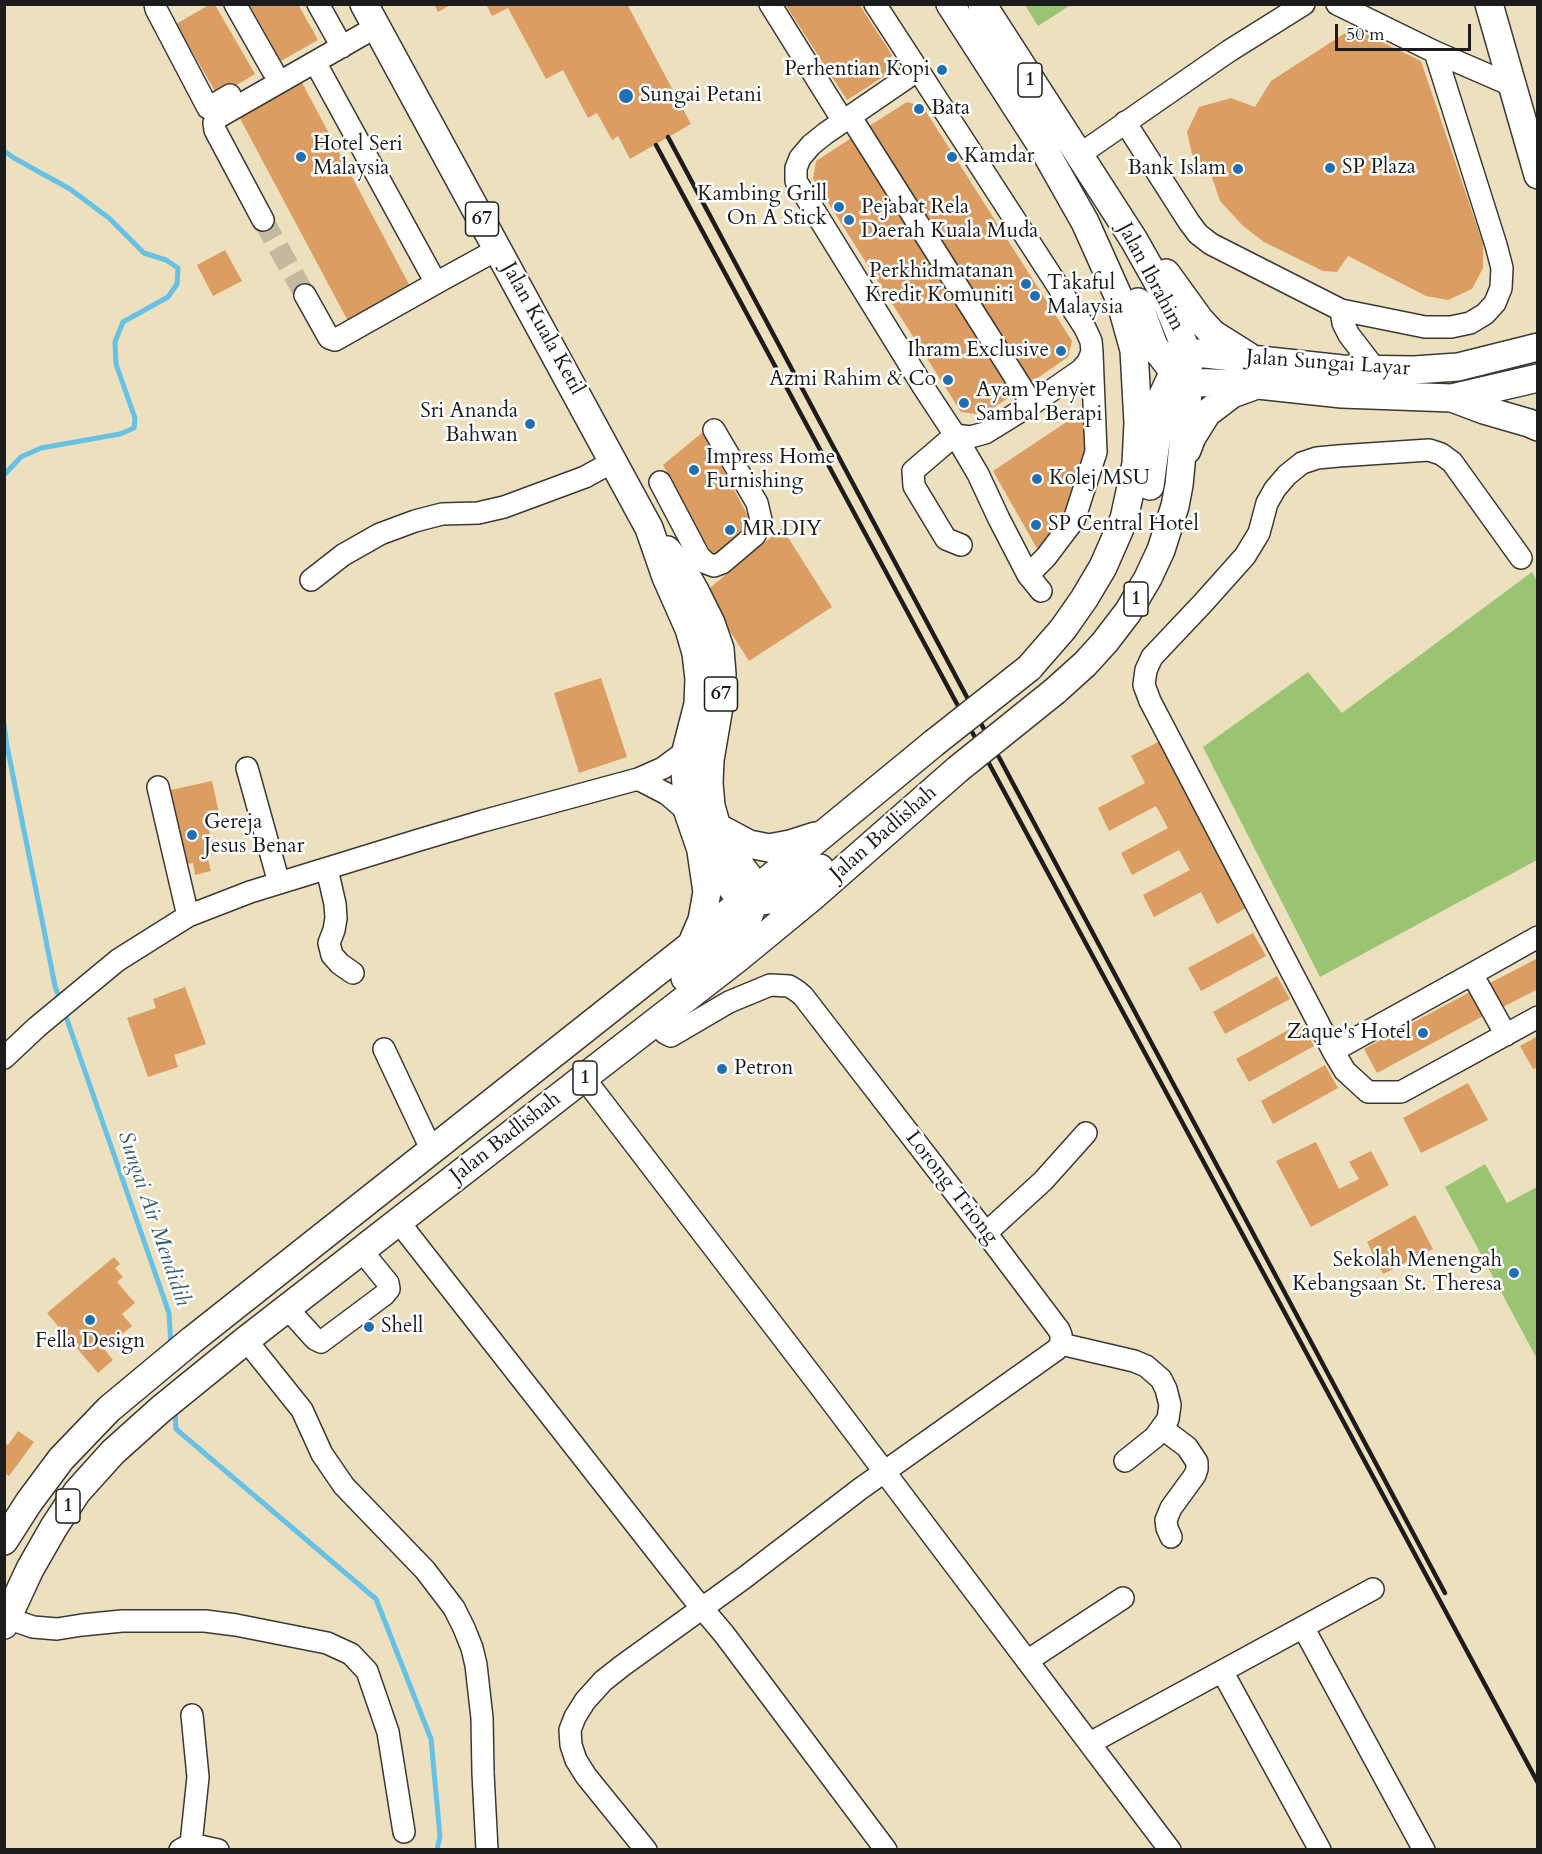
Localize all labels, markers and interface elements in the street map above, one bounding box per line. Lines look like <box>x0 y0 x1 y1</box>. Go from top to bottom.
scale bar <box>1338 12 1474 50</box>
text: 50 m <box>1346 22 1385 47</box>
place label: Perhentian Kopi <box>784 57 930 83</box>
marker: Perhentian Kopi <box>935 63 949 77</box>
road number: 1 <box>1018 63 1042 97</box>
place label: Sungai Petani <box>640 83 762 109</box>
marker: Sungai Petani <box>617 87 635 105</box>
place label: Bata <box>931 96 970 122</box>
marker: Bata <box>912 102 926 116</box>
place label: Hotel Seri Malaysia <box>313 132 403 182</box>
place label: Kamdar <box>964 144 1034 170</box>
marker: Hotel Seri Malaysia <box>294 150 308 164</box>
marker: Kamdar <box>945 150 959 164</box>
place label: SP Plaza <box>1342 155 1416 181</box>
place label: Bank Islam <box>1127 156 1226 182</box>
marker: SP Plaza <box>1323 161 1337 175</box>
marker: Bank Islam <box>1231 162 1245 176</box>
place label: Kambing Grill On A Stick <box>697 182 827 232</box>
place label: Pejabat Rela Daerah Kuala Muda <box>861 195 1038 245</box>
marker: Kambing Grill On A Stick <box>832 200 846 214</box>
road number: 67 <box>466 202 498 236</box>
marker: Pejabat Rela Daerah Kuala Muda <box>842 213 856 227</box>
street label: Jalan Ibrahim <box>1111 219 1189 335</box>
street label: Jalan Kuala Ketil <box>495 258 589 400</box>
place label: Perkhidmatanan Kredit Komuniti <box>865 259 1014 309</box>
place label: Takaful Malaysia <box>1047 271 1123 321</box>
marker: Perkhidmatanan Kredit Komuniti <box>1019 277 1033 291</box>
marker: Takaful Malaysia <box>1028 289 1042 303</box>
place label: Ihram Exclusive <box>907 338 1049 364</box>
marker: Ihram Exclusive <box>1054 344 1068 358</box>
street label: Jalan Sungai Layar <box>1245 346 1411 382</box>
place label: Azmi Rahim & Co <box>769 367 936 393</box>
marker: Azmi Rahim & Co <box>941 373 955 387</box>
place label: Ayam Penyet Sambal Berapi <box>976 378 1102 428</box>
marker: Ayam Penyet Sambal Berapi <box>957 396 971 410</box>
place label: Sri Ananda Bahwan <box>420 399 518 449</box>
marker: Sri Ananda Bahwan <box>523 417 537 431</box>
place label: Impress Home Furnishing <box>706 445 835 495</box>
marker: Impress Home Furnishing <box>687 463 701 477</box>
place label: Kolej MSU <box>1049 466 1150 492</box>
marker: Kolej MSU <box>1030 472 1044 486</box>
place label: SP Central Hotel <box>1048 512 1199 538</box>
place label: MR.DIY <box>742 517 822 543</box>
marker: SP Central Hotel <box>1029 518 1043 532</box>
marker: MR.DIY <box>723 523 737 537</box>
road number: 1 <box>1124 582 1148 616</box>
road number: 67 <box>704 677 738 711</box>
street label: Jalan Badlishah <box>826 781 942 887</box>
place label: Gereja Jesus Benar <box>204 810 304 860</box>
marker: Gereja Jesus Benar <box>185 828 199 842</box>
place label: Zaque's Hotel <box>1287 1020 1411 1046</box>
marker: Zaque's Hotel <box>1416 1026 1430 1040</box>
place label: Petron <box>734 1056 794 1082</box>
road number: 1 <box>573 1061 597 1095</box>
marker: Petron <box>715 1062 729 1076</box>
street label: Jalan Badlishah <box>446 1087 566 1189</box>
street label: Lorong Triong <box>899 1126 1003 1250</box>
water label: Sungai Air Mendidih <box>111 1128 195 1310</box>
place label: Sekolah Menengah Kebangsaan St. Theresa <box>1292 1248 1502 1298</box>
marker: Sekolah Menengah Kebangsaan St. Theresa <box>1507 1266 1521 1280</box>
marker: Fella Design <box>83 1313 97 1327</box>
place label: Shell <box>381 1314 423 1340</box>
marker: Shell <box>362 1320 376 1334</box>
place label: Fella Design <box>35 1329 145 1355</box>
road number: 1 <box>56 1489 80 1523</box>

